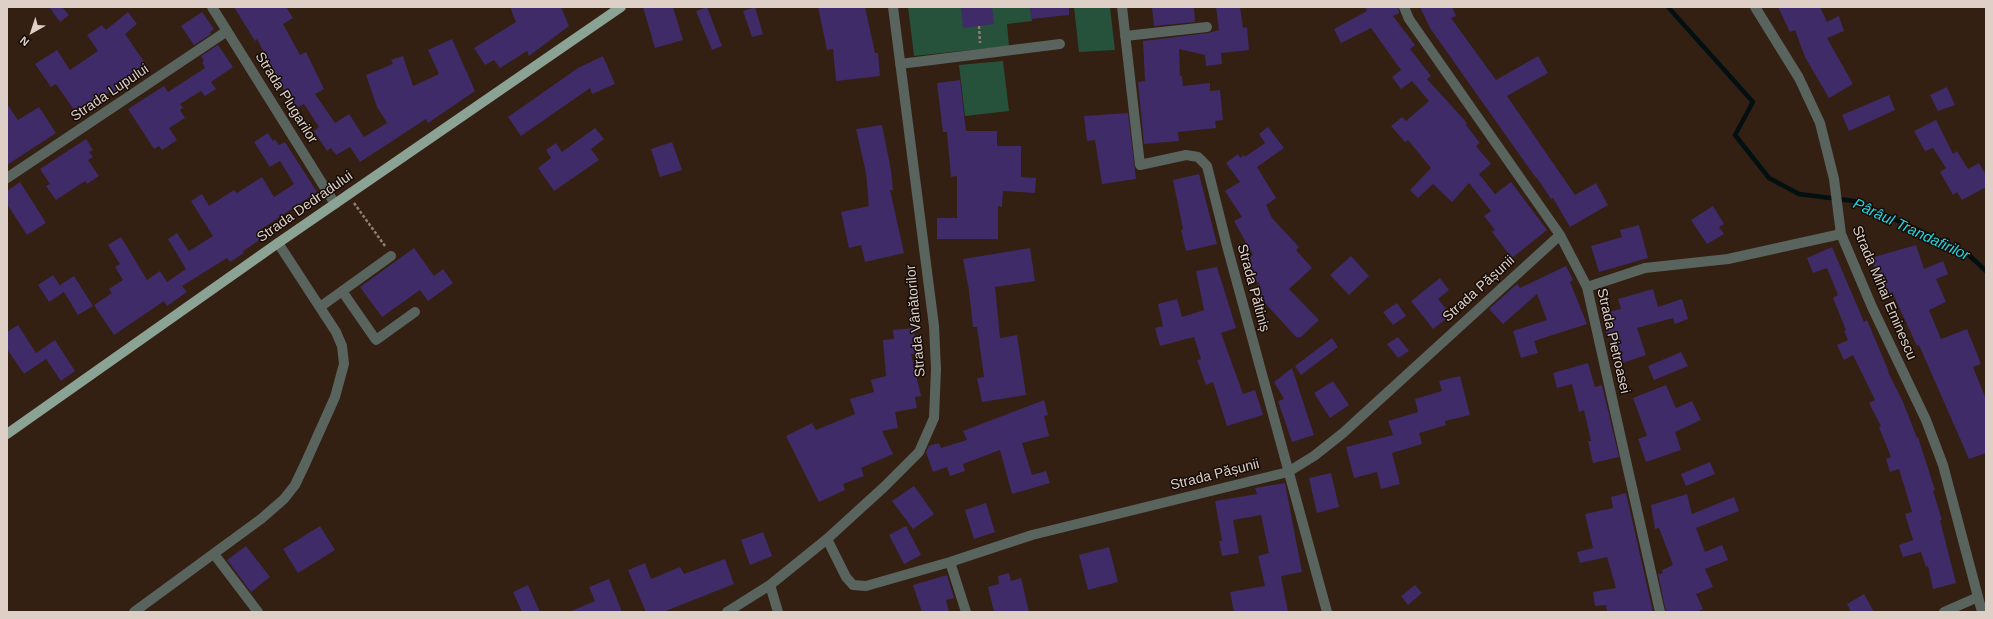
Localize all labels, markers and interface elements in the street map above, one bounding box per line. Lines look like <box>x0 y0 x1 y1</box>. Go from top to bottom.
north arrow <box>12 12 52 52</box>
text: N <box>18 34 31 48</box>
street label: Strada Plugarilor <box>251 49 321 147</box>
street label: Strada Lupului <box>68 61 152 125</box>
street label: Strada Dedradului <box>254 168 356 246</box>
water label: Pârâul Trandafirilor <box>1850 195 1972 265</box>
street label: Strada Mihai Eminescu <box>1848 223 1920 363</box>
street label: Strada Păltiniș <box>1233 242 1273 334</box>
street label: Strada Pășunii <box>1440 252 1518 326</box>
street label: Strada Vânătorilor <box>903 264 929 378</box>
street label: Strada Pietroasei <box>1593 287 1633 395</box>
street label: Strada Pășunii <box>1169 456 1261 494</box>

